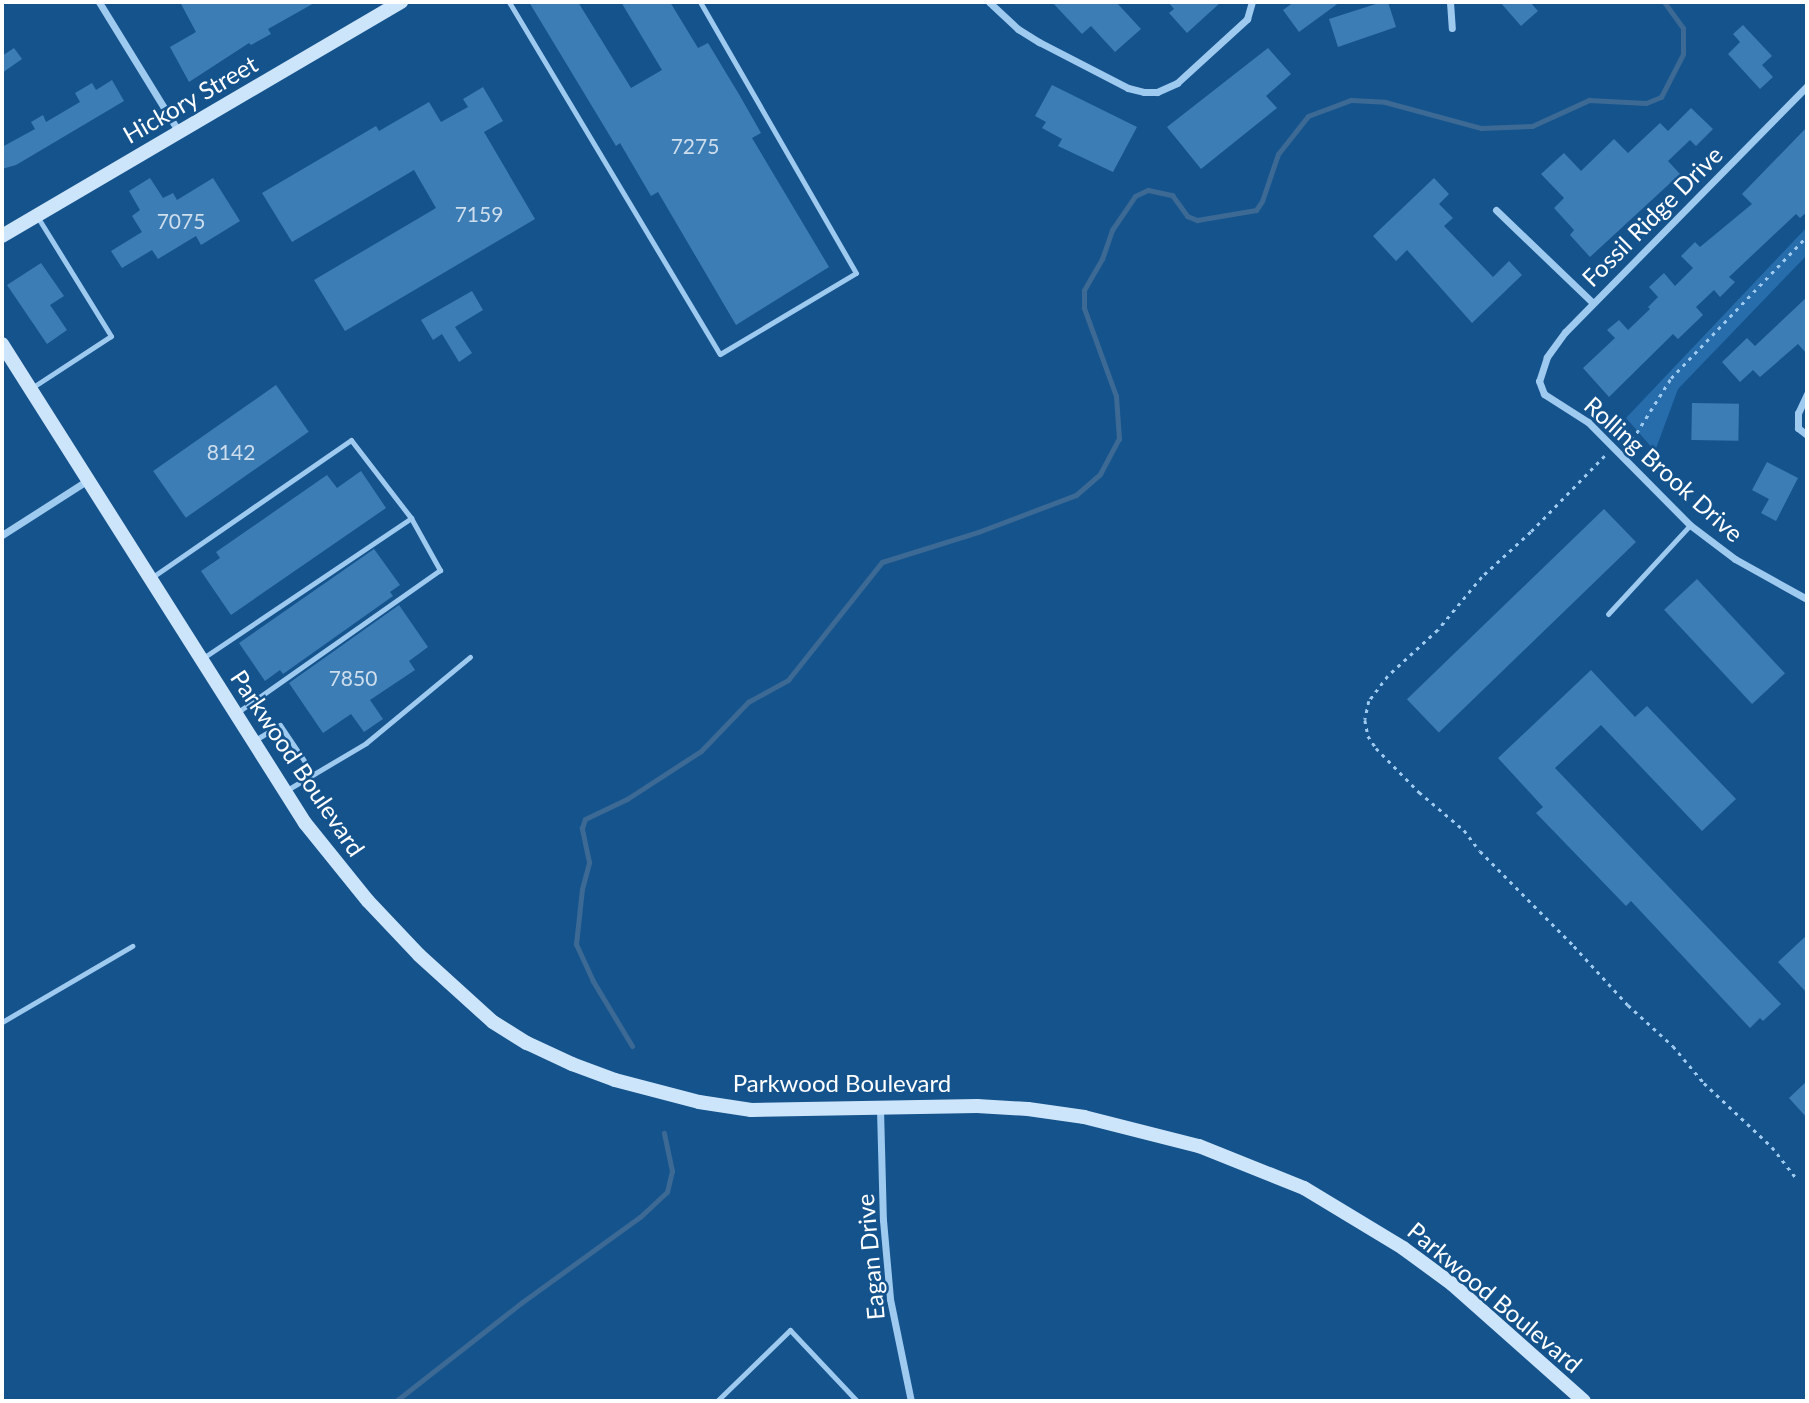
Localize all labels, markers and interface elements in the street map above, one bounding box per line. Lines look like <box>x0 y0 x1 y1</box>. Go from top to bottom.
street label: Hickory Street <box>117 49 263 149</box>
house number: 7275 <box>671 133 719 159</box>
street label: Fossil Ridge Drive <box>1576 140 1728 292</box>
house number: 7159 <box>455 201 503 227</box>
house number: 7075 <box>157 208 205 234</box>
street label: Rolling Brook Drive <box>1579 390 1749 548</box>
house number: 8142 <box>207 439 255 465</box>
street label: Parkwood Boulevard <box>225 664 371 862</box>
house number: 7850 <box>329 665 377 691</box>
street label: Parkwood Boulevard <box>733 1069 951 1097</box>
street label: Eagan Drive <box>850 1193 890 1321</box>
street label: Parkwood Boulevard <box>1402 1216 1588 1378</box>

